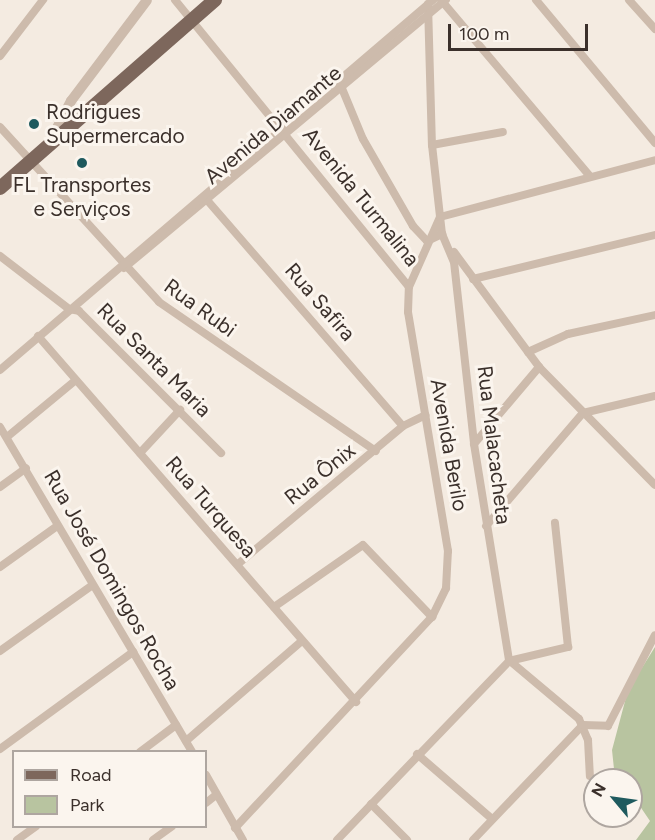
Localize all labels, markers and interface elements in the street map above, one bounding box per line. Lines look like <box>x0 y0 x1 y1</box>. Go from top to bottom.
scale bar <box>451 12 590 50</box>
text: 100 m <box>459 23 509 45</box>
street label: Avenida Diamante <box>200 61 346 189</box>
place label: Rodrigues Supermercado <box>46 99 185 149</box>
marker: Rodrigues Supermercado <box>27 117 41 131</box>
street label: Avenida Turmalina <box>297 123 425 271</box>
marker: FL Transportes e Serviços <box>75 156 89 170</box>
place label: FL Transportes e Serviços <box>13 172 151 222</box>
street label: Rua Safira <box>279 258 361 346</box>
street label: Rua Rubi <box>159 273 241 343</box>
street label: Rua Santa Maria <box>92 298 216 422</box>
street label: Rua Malacacheta <box>472 364 516 526</box>
street label: Avenida Berilo <box>425 377 473 513</box>
street label: Rua Ônix <box>280 438 360 510</box>
street label: Rua Turquesa <box>160 451 262 563</box>
street label: Rua José Domingos Rocha <box>39 465 185 695</box>
legend <box>12 750 207 828</box>
text: Road <box>70 764 111 786</box>
north arrow <box>583 768 643 828</box>
text: N <box>587 780 610 800</box>
text: Park <box>70 794 104 816</box>

